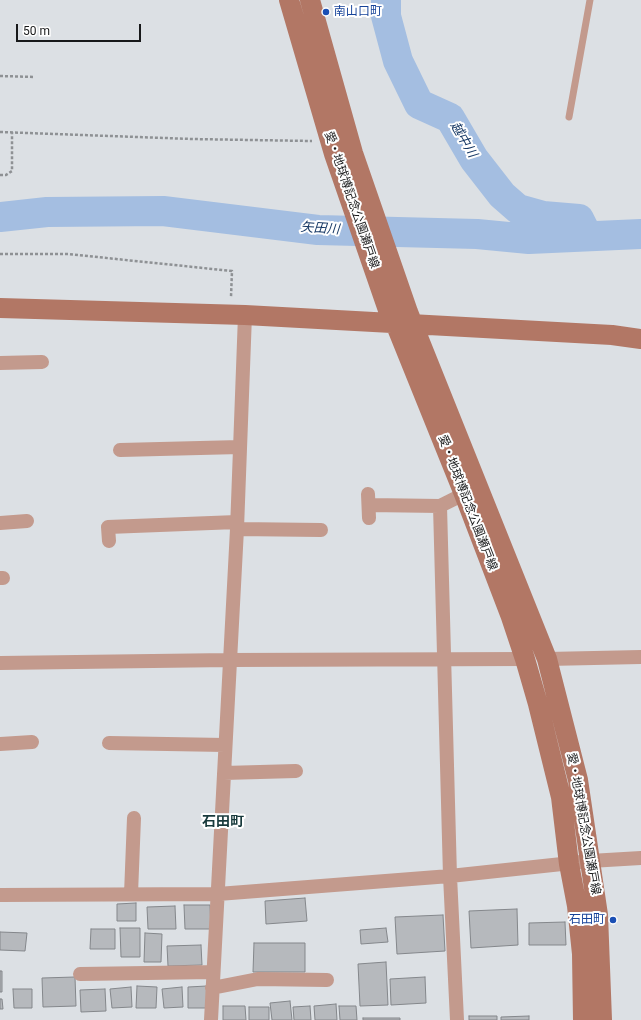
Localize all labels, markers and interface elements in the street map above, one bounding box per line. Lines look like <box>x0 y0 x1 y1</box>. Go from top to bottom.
place label: 南山口町 <box>334 5 382 19</box>
marker: 南山口町 <box>321 7 331 17</box>
scale bar <box>18 16 143 42</box>
text: 50 m <box>23 24 50 38</box>
water label: 越中川 <box>446 119 480 161</box>
street label: 愛・地球博記念公園瀬戸線 <box>321 130 381 270</box>
water label: 矢田川 <box>300 220 340 238</box>
street label: 愛・地球博記念公園瀬戸線 <box>434 433 500 573</box>
street label: 愛・地球博記念公園瀬戸線 <box>563 752 603 896</box>
district label: 石田町 <box>202 814 244 830</box>
place label: 石田町 <box>569 913 605 927</box>
marker: 石田町 <box>608 915 618 925</box>

